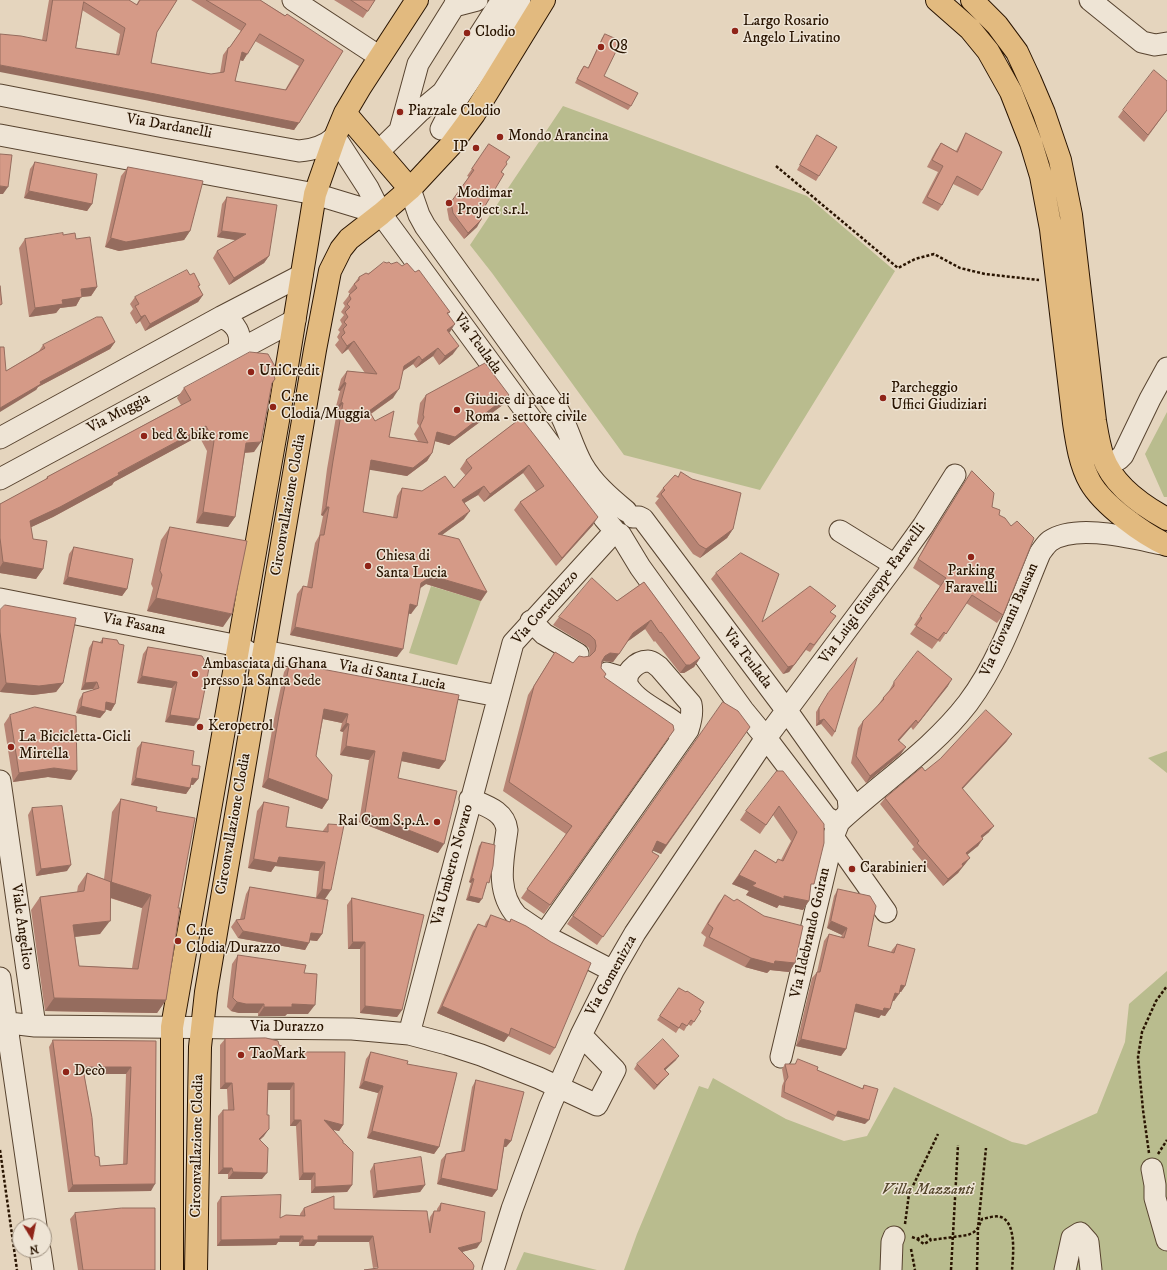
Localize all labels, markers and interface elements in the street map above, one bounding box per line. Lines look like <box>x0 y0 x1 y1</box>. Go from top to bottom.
place label: Largo Rosario Angelo Livatino <box>743 13 840 48</box>
place label: Clodio <box>475 24 515 42</box>
marker: Largo Rosario Angelo Livatino <box>730 26 740 36</box>
marker: Clodio <box>462 28 472 38</box>
place label: Q8 <box>609 38 628 56</box>
marker: Q8 <box>596 42 606 52</box>
place label: Piazzale Clodio <box>408 103 501 121</box>
marker: Piazzale Clodio <box>395 107 405 117</box>
street label: Via Dardanelli <box>125 111 213 143</box>
place label: Mondo Arancina <box>508 128 608 146</box>
marker: Mondo Arancina <box>495 132 505 142</box>
place label: IP <box>453 139 468 157</box>
marker: IP <box>471 143 481 153</box>
place label: Modimar Project s.r.l. <box>457 185 529 220</box>
marker: Modimar Project s.r.l. <box>444 198 454 208</box>
street label: Via Teulada <box>449 310 505 378</box>
place label: UniCredit <box>259 363 320 381</box>
marker: UniCredit <box>246 367 256 377</box>
place label: Parcheggio Uffici Giudiziari <box>891 380 987 415</box>
place label: C.ne Clodia/Muggia <box>281 389 370 424</box>
street label: Via Muggia <box>85 390 153 438</box>
place label: Giudice di pace di Roma - settore civile <box>465 392 587 427</box>
marker: Parcheggio Uffici Giudiziari <box>878 393 888 403</box>
marker: C.ne Clodia/Muggia <box>268 402 278 412</box>
marker: Giudice di pace di Roma - settore civile <box>452 405 462 415</box>
place label: bed & bike rome <box>152 427 249 445</box>
marker: bed & bike rome <box>139 431 149 441</box>
street label: Circonvallazione Clodia <box>268 433 310 577</box>
street label: Via Luigi Giuseppe Faravelli <box>816 520 930 668</box>
place label: Chiesa di Santa Lucia <box>376 548 447 583</box>
marker: Parking Faravelli <box>966 552 976 562</box>
street label: Via Giovanni Bausan <box>977 560 1043 680</box>
marker: Chiesa di Santa Lucia <box>363 561 373 571</box>
place label: Parking Faravelli <box>945 563 997 598</box>
street label: Via Cortellazzo <box>509 567 583 649</box>
street label: Via Fasana <box>101 610 167 640</box>
street label: Via Teulada <box>718 625 776 693</box>
place label: Ambasciata di Ghana presso la Santa Sede <box>203 656 327 691</box>
street label: Via di Santa Lucia <box>337 657 447 695</box>
marker: Ambasciata di Ghana presso la Santa Sede <box>190 669 200 679</box>
place label: Keropetrol <box>208 718 273 736</box>
marker: Keropetrol <box>195 722 205 732</box>
place label: La Bicicletta-Cicli Mirtella <box>19 729 131 764</box>
marker: La Bicicletta-Cicli Mirtella <box>6 742 16 752</box>
street label: Circonvallazione Clodia <box>213 752 255 896</box>
street label: Via Umberto Novaro <box>428 802 478 928</box>
place label: Rai Com S.p.A. <box>338 813 429 831</box>
marker: Rai Com S.p.A. <box>432 817 442 827</box>
place label: Carabinieri <box>860 860 927 878</box>
marker: Carabinieri <box>847 864 857 874</box>
street label: Via Ildebrando Goiran <box>787 866 835 1000</box>
street label: Viale Angelico <box>6 883 36 971</box>
place label: C.ne Clodia/Durazzo <box>186 923 280 958</box>
street label: Via Gomenizza <box>583 933 641 1019</box>
marker: C.ne Clodia/Durazzo <box>173 936 183 946</box>
street label: Via Durazzo <box>250 1019 324 1037</box>
place label: TaoMark <box>249 1046 306 1064</box>
marker: TaoMark <box>236 1050 246 1060</box>
place label: Decò <box>74 1063 105 1081</box>
marker: Decò <box>61 1067 71 1077</box>
street label: Circonvallazione Clodia <box>188 1074 208 1218</box>
park label: Villa Mazzanti <box>882 1182 974 1200</box>
north arrow <box>12 1218 52 1258</box>
text: N <box>28 1241 40 1257</box>

